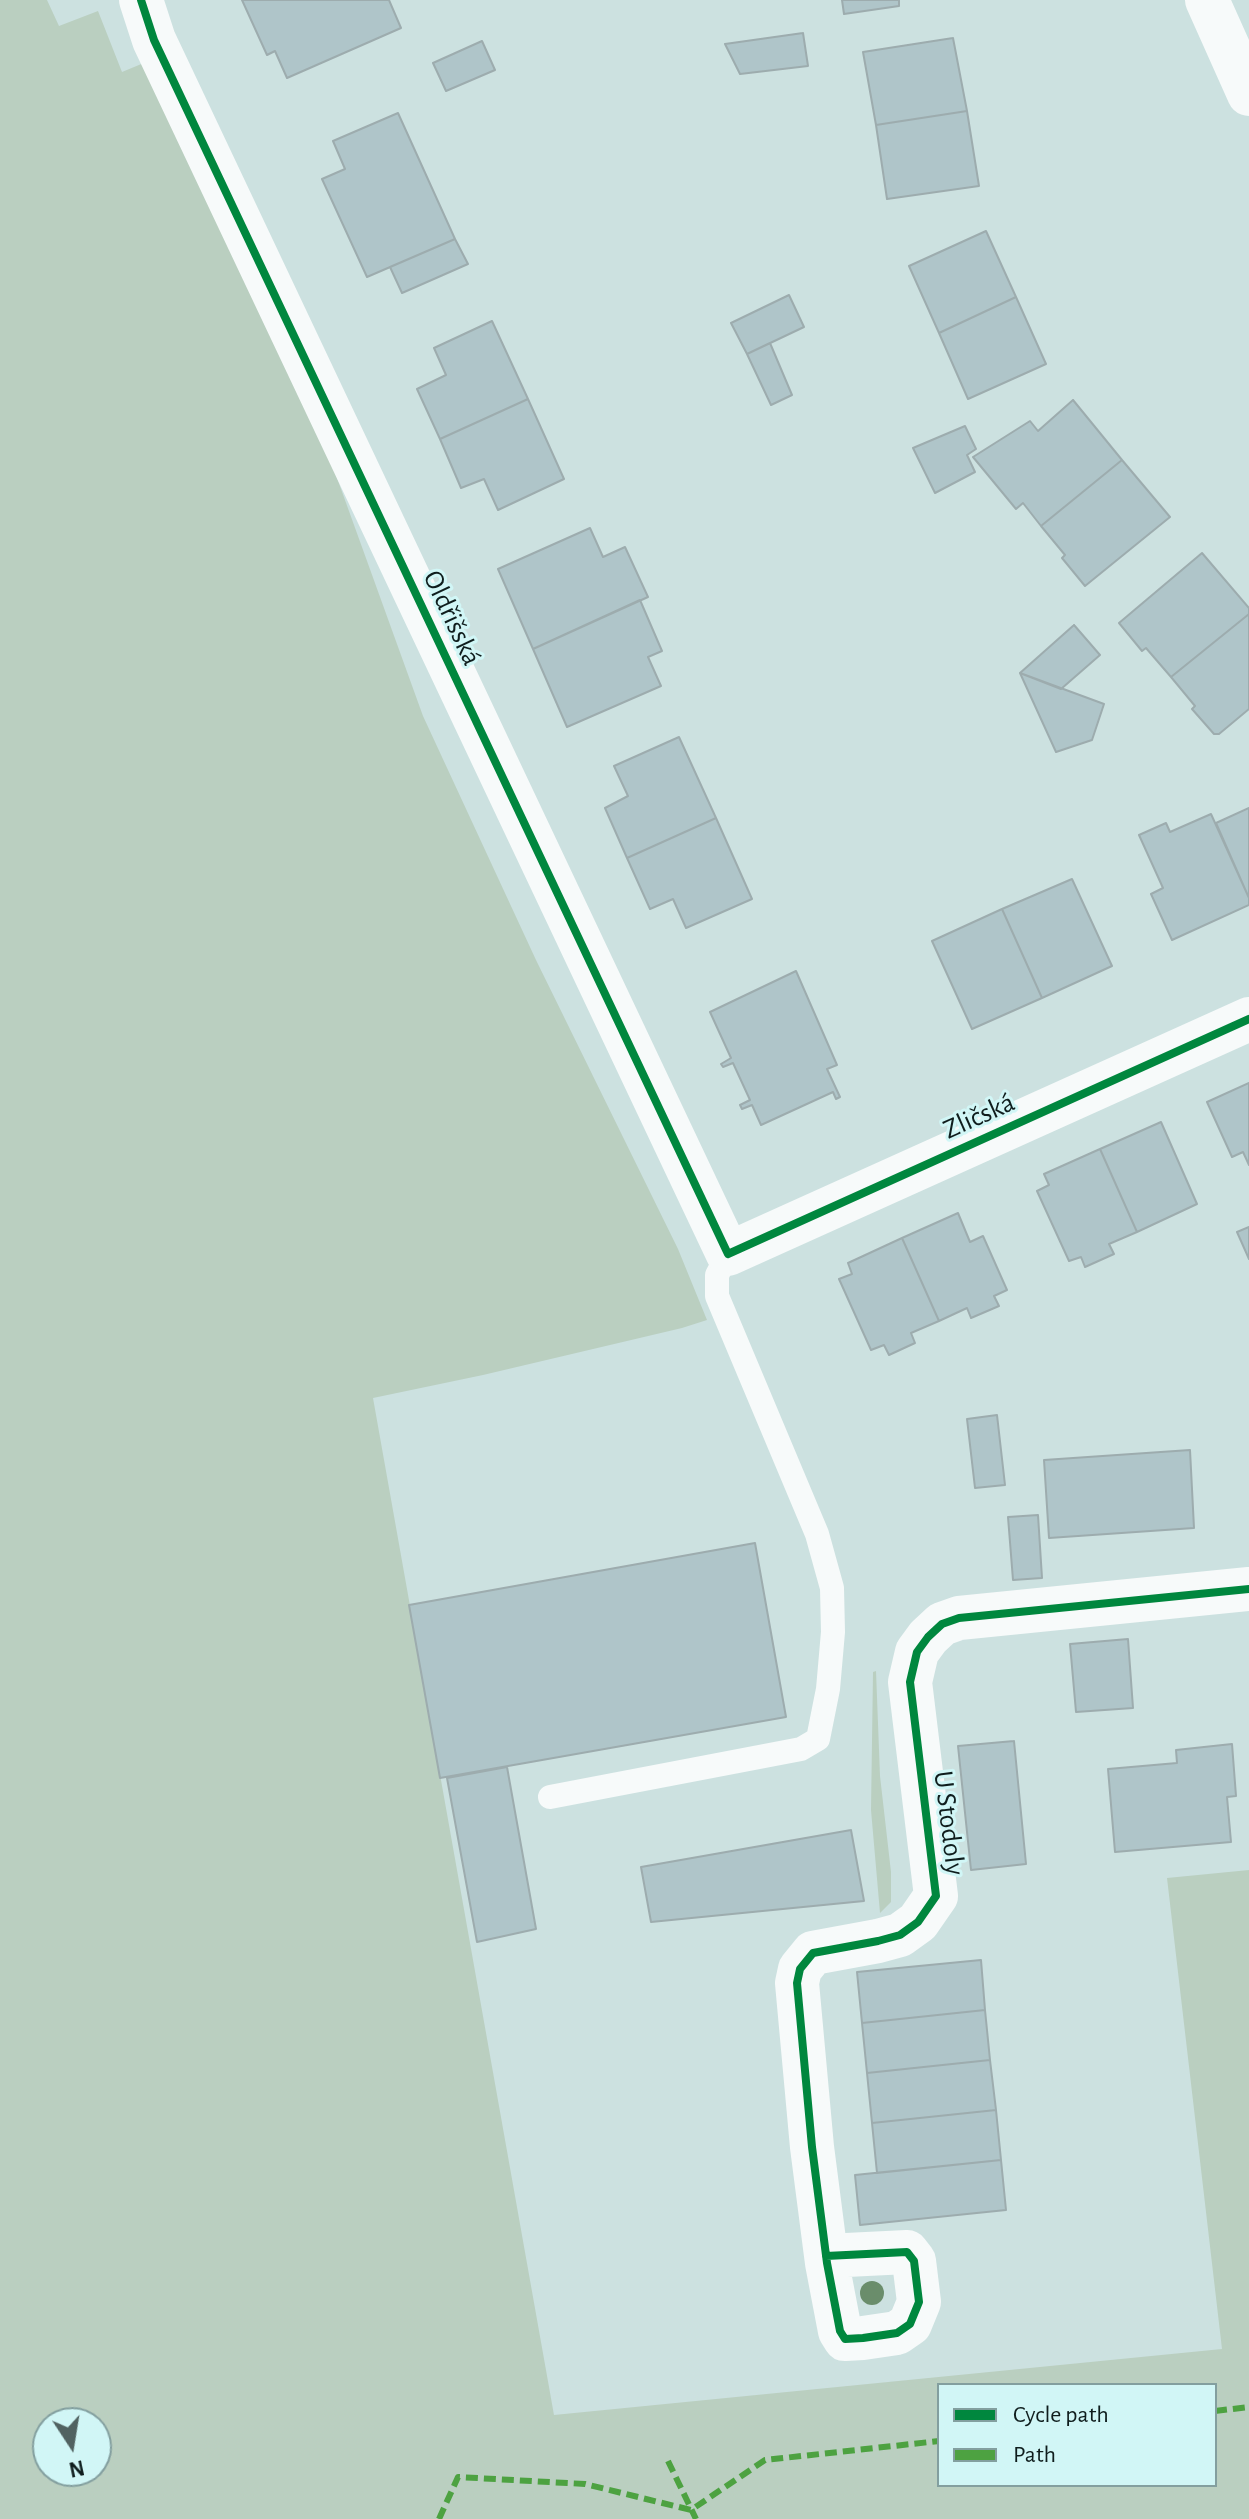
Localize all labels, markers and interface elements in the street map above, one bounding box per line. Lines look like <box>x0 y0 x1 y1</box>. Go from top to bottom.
street label: Oldřišská <box>415 565 489 671</box>
street label: Zličská <box>938 1085 1020 1147</box>
street label: U Stodoly <box>926 1769 972 1877</box>
legend <box>937 2383 1217 2487</box>
text: Cycle path <box>1013 2403 1109 2427</box>
north arrow <box>32 2407 112 2487</box>
text: Path <box>1013 2443 1056 2467</box>
text: N <box>67 2456 86 2481</box>

